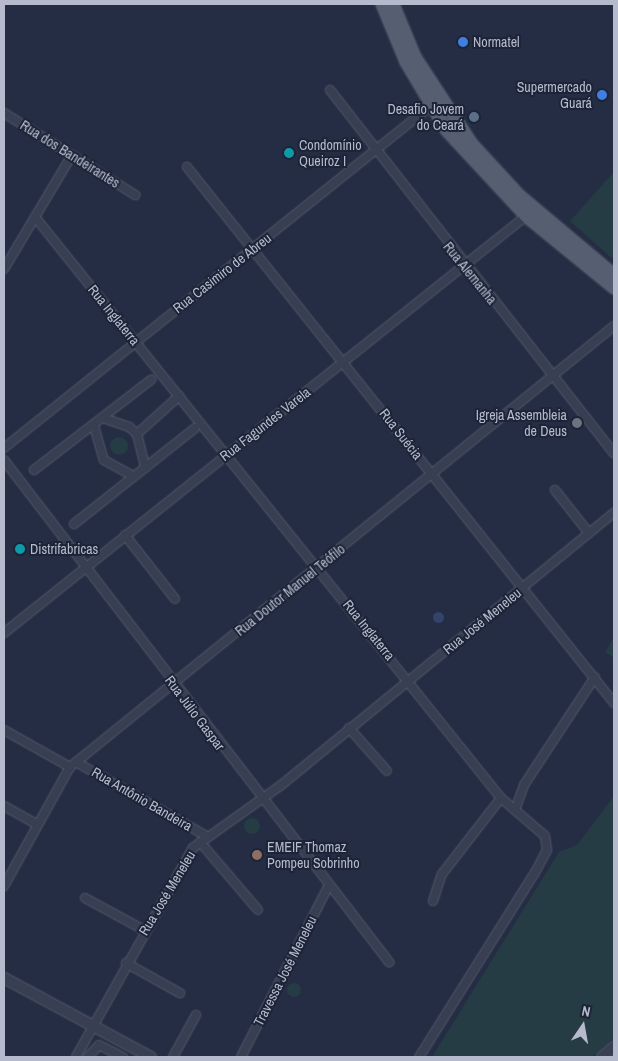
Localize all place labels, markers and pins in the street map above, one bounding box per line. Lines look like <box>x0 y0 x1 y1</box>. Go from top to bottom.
place label: Normatel <box>473 34 520 50</box>
marker: Normatel <box>457 36 469 48</box>
place label: Supermercado Guará <box>517 79 592 111</box>
marker: Supermercado Guará <box>596 89 608 101</box>
place label: Desafio Jovem do Ceará <box>387 101 464 134</box>
marker: Desafio Jovem do Ceará <box>468 111 480 123</box>
place label: Condomínio Queiroz I <box>299 137 362 170</box>
marker: Condomínio Queiroz I <box>283 147 295 159</box>
place label: Igreja Assembleia de Deus <box>475 407 567 440</box>
marker: Igreja Assembleia de Deus <box>571 417 583 429</box>
place label: Distrifabricas <box>30 541 98 557</box>
marker: Distrifabricas <box>14 543 26 555</box>
place label: EMEIF Thomaz Pompeu Sobrinho <box>267 839 360 872</box>
marker: EMEIF Thomaz Pompeu Sobrinho <box>251 849 263 861</box>

